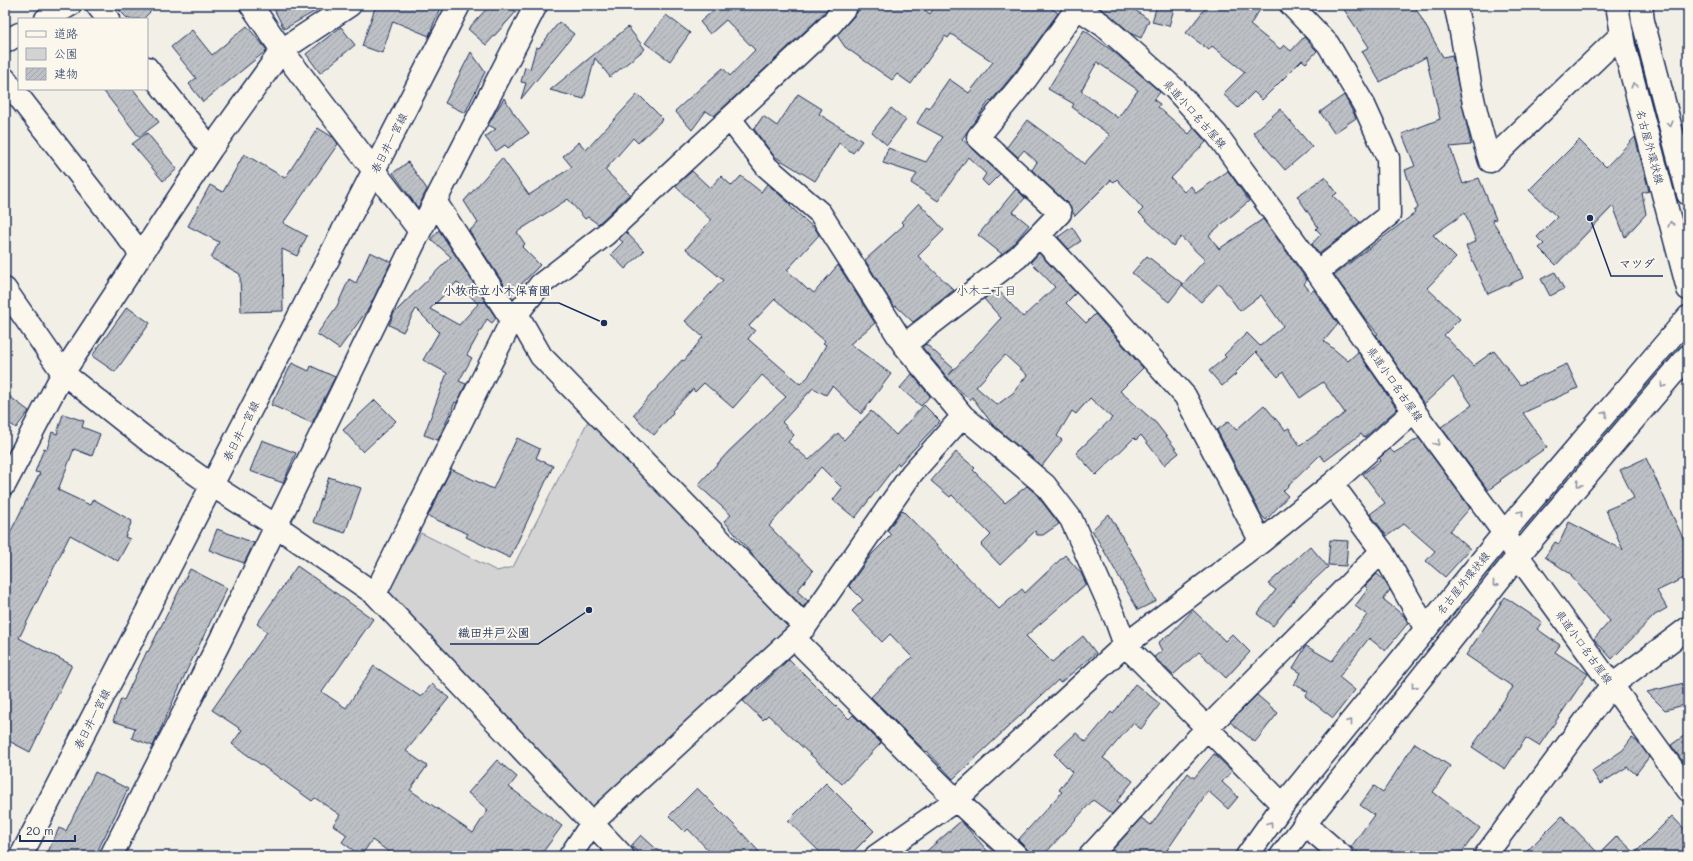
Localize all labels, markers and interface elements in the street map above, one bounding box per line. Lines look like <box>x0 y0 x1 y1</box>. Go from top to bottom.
legend <box>18 18 148 90</box>
text: 道路 <box>54 25 78 41</box>
text: 公園 <box>54 45 78 61</box>
text: 建物 <box>54 65 78 81</box>
street label: 県道小口名古屋線 <box>1160 76 1230 151</box>
one-way arrow <box>1630 82 1639 89</box>
street label: 名古屋外環状線 <box>1633 108 1668 186</box>
street label: 春日井一宮線 <box>367 110 410 176</box>
one-way arrow <box>1665 121 1674 128</box>
one-way arrow <box>1667 221 1676 228</box>
callout: マツダ <box>1611 252 1663 276</box>
text: マツダ <box>1619 255 1655 271</box>
callout: 小牧市立小木保育園 <box>435 279 559 303</box>
text: 小牧市立小木保育園 <box>443 282 551 298</box>
district label: 小木二丁目 <box>956 282 1016 298</box>
street label: 県道小口名古屋線 <box>1364 343 1427 424</box>
one-way arrow <box>1660 381 1667 388</box>
street label: 春日井一宮線 <box>219 398 262 464</box>
one-way arrow <box>1600 411 1607 419</box>
one-way arrow <box>1432 439 1440 446</box>
one-way arrow <box>1576 480 1583 487</box>
one-way arrow <box>1516 511 1523 518</box>
street label: 名古屋外環状線 <box>1433 548 1493 617</box>
one-way arrow <box>1493 580 1500 587</box>
street label: 県道小口名古屋線 <box>1552 607 1616 687</box>
callout: 織田井戸公園 <box>450 620 538 644</box>
text: 織田井戸公園 <box>458 624 530 640</box>
one-way arrow <box>1412 681 1419 688</box>
street label: 春日井一宮線 <box>70 686 113 752</box>
one-way arrow <box>1346 720 1353 727</box>
scale bar <box>20 817 75 843</box>
text: 20 m <box>26 822 54 838</box>
one-way arrow <box>1265 822 1272 829</box>

